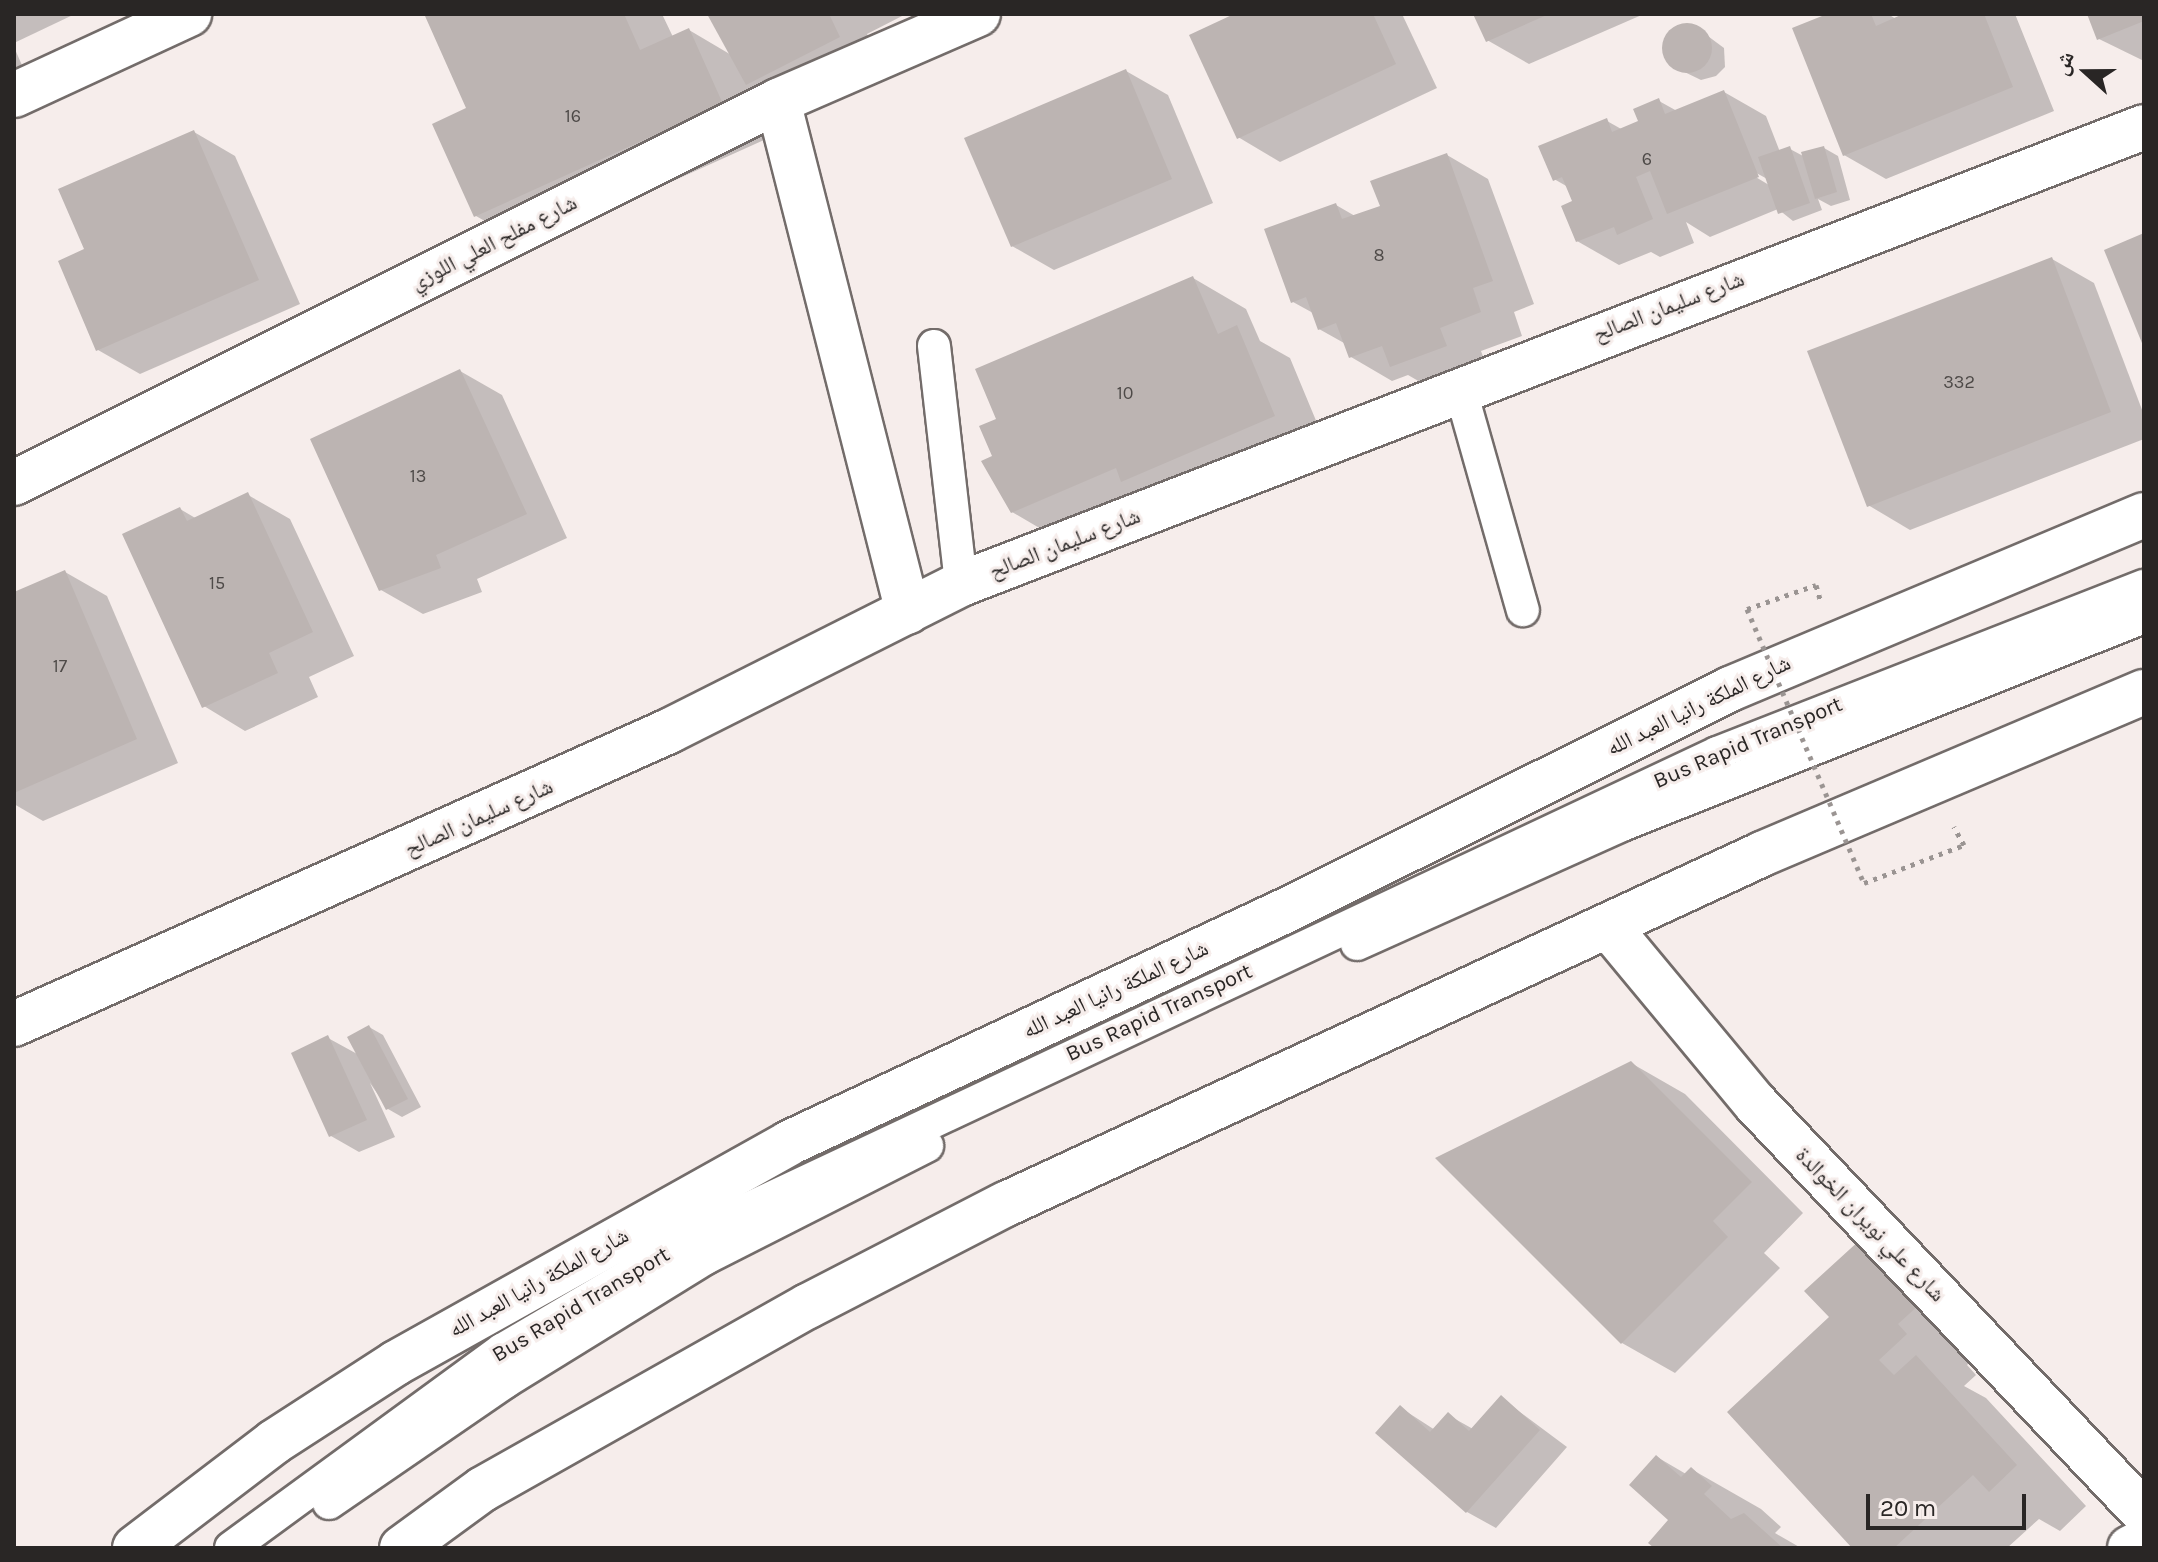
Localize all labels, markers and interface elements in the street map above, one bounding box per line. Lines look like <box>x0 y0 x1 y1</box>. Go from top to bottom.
north arrow <box>2046 32 2126 112</box>
text: ش <box>2047 48 2080 79</box>
house number: 16 <box>565 105 581 127</box>
house number: 6 <box>1642 148 1652 170</box>
street label: شارع مفلح العلي اللوزي <box>406 190 582 296</box>
house number: 8 <box>1373 244 1385 266</box>
street label: شارع سليمان الصالح <box>1590 266 1748 348</box>
house number: 332 <box>1943 371 1975 393</box>
house number: 10 <box>1117 382 1133 404</box>
house number: 13 <box>410 465 426 487</box>
street label: شارع سليمان الصالح <box>986 503 1144 585</box>
house number: 15 <box>209 572 225 594</box>
street label: شارع الملكة رانيا العبد الله <box>1603 650 1795 762</box>
house number: 17 <box>53 655 67 677</box>
street label: Bus Rapid Transport <box>1650 691 1846 795</box>
street label: شارع سليمان الصالح <box>401 774 557 862</box>
street label: شارع الملكة رانيا العبد الله <box>1019 935 1213 1045</box>
street label: Bus Rapid Transport <box>1062 958 1256 1068</box>
street label: شارع علي نويران الخوالدة <box>1790 1142 1950 1308</box>
street label: شارع الملكة رانيا العبد الله <box>444 1223 634 1343</box>
street label: Bus Rapid Transport <box>487 1242 675 1368</box>
scale bar <box>1870 1478 2030 1528</box>
text: 20 m <box>1880 1494 1936 1522</box>

